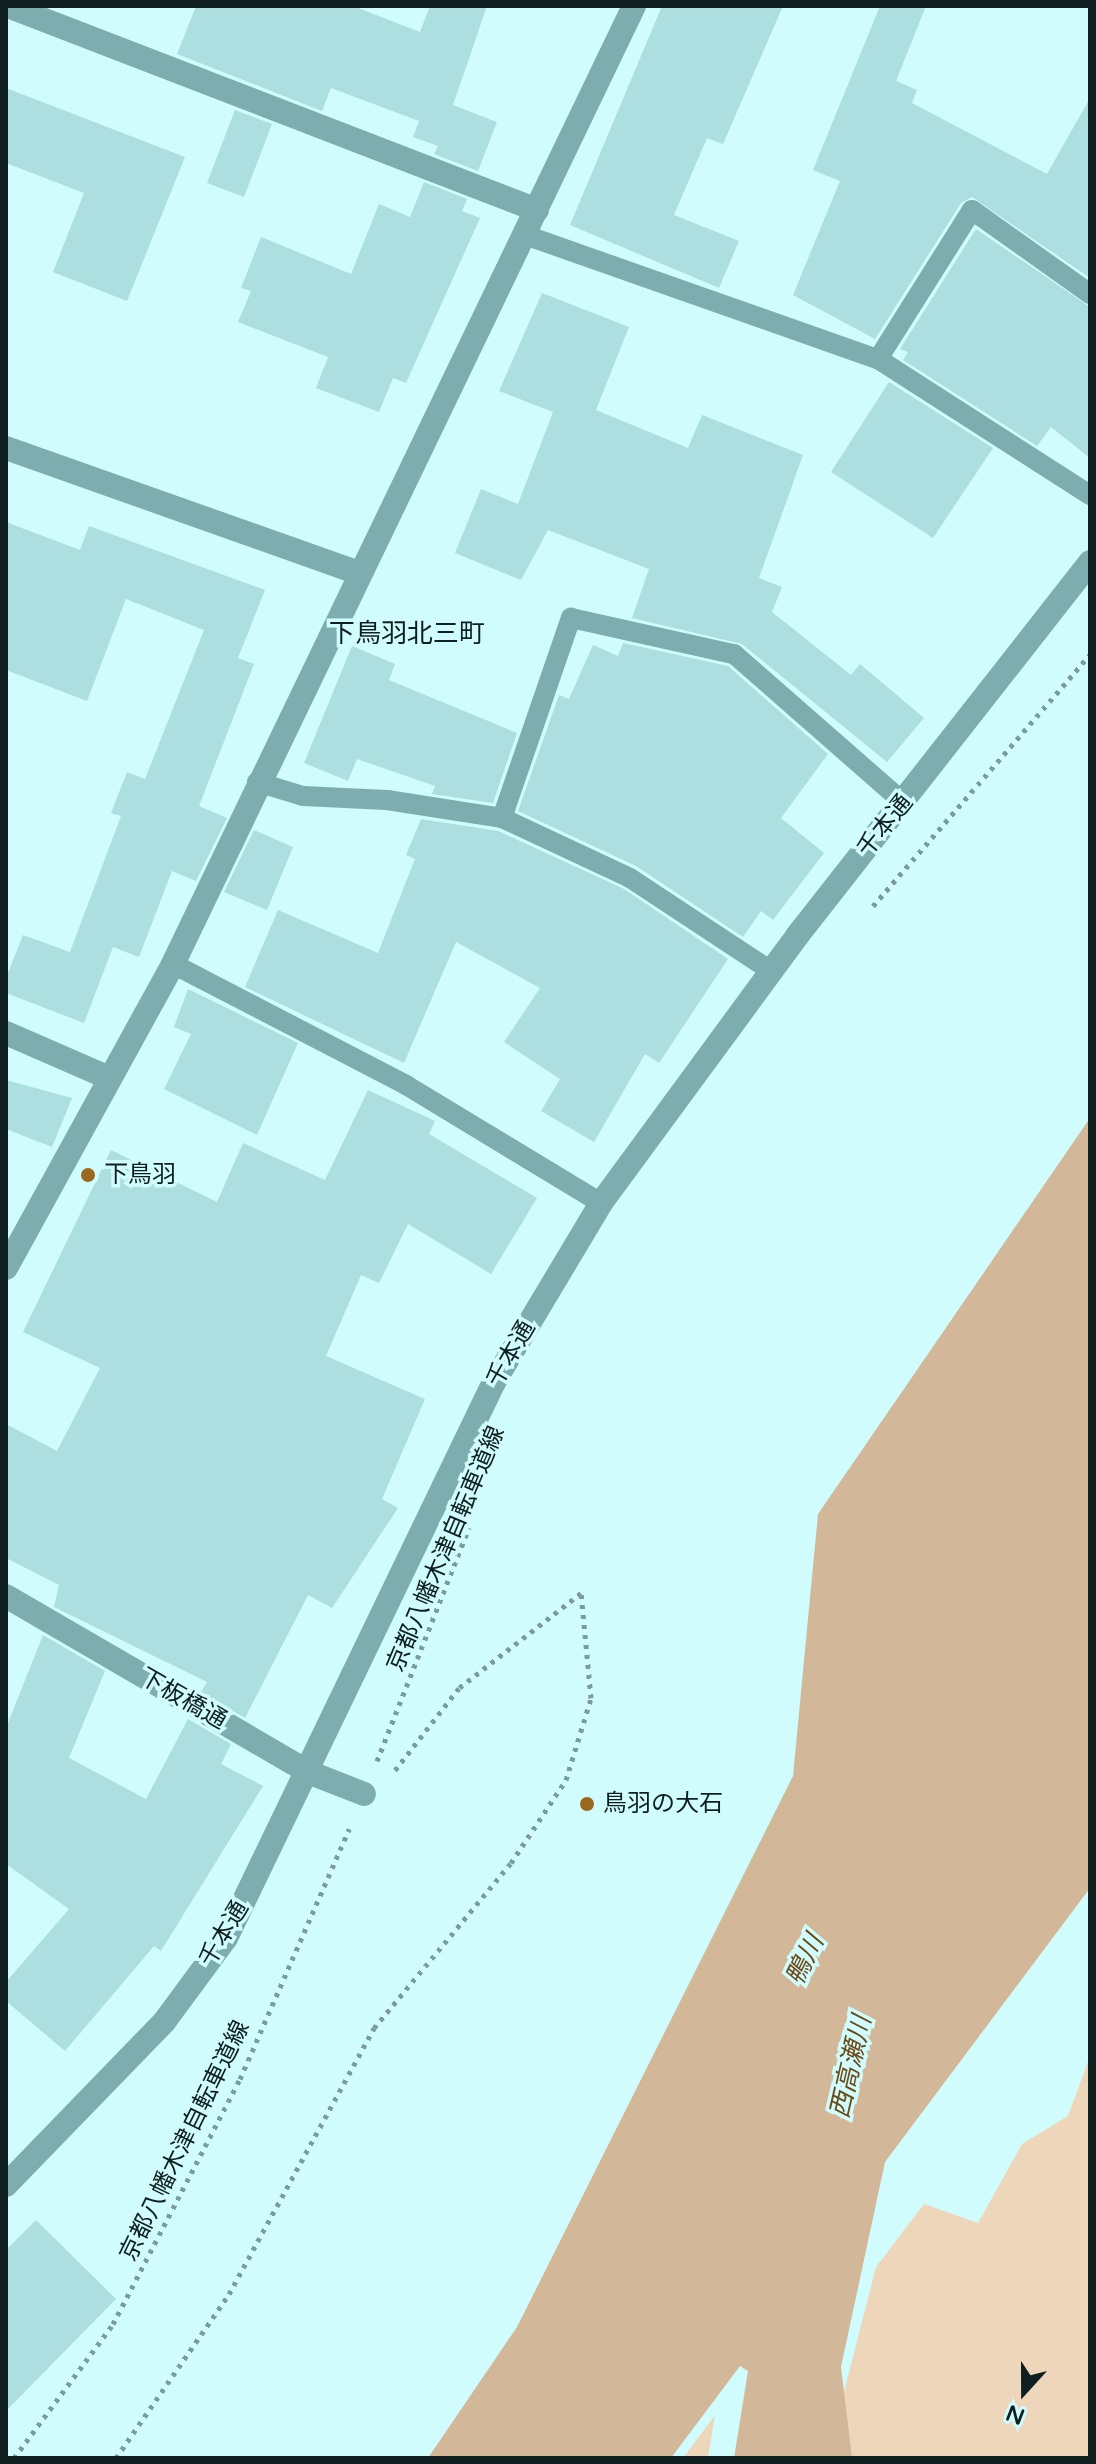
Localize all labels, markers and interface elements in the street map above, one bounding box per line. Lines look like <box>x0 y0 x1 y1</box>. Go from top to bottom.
district label: 下鳥羽北三町 <box>329 618 485 650</box>
street label: 千本通 <box>851 789 919 863</box>
place label: 下鳥羽 <box>104 1161 176 1189</box>
marker: 下鳥羽 <box>79 1166 97 1184</box>
street label: 千本通 <box>481 1316 541 1392</box>
street label: 京都八幡木津自転車道線 <box>381 1422 511 1676</box>
street label: 下板橋通 <box>134 1663 232 1735</box>
place label: 鳥羽の大石 <box>603 1790 723 1818</box>
marker: 鳥羽の大石 <box>578 1795 596 1813</box>
street label: 千本通 <box>193 1896 255 1972</box>
water label: 鴨川 <box>780 1930 830 1990</box>
water label: 西高瀬川 <box>824 2013 878 2121</box>
street label: 京都八幡木津自転車道線 <box>114 2016 256 2266</box>
north arrow <box>984 2352 1064 2432</box>
text: N <box>1002 2399 1028 2430</box>

